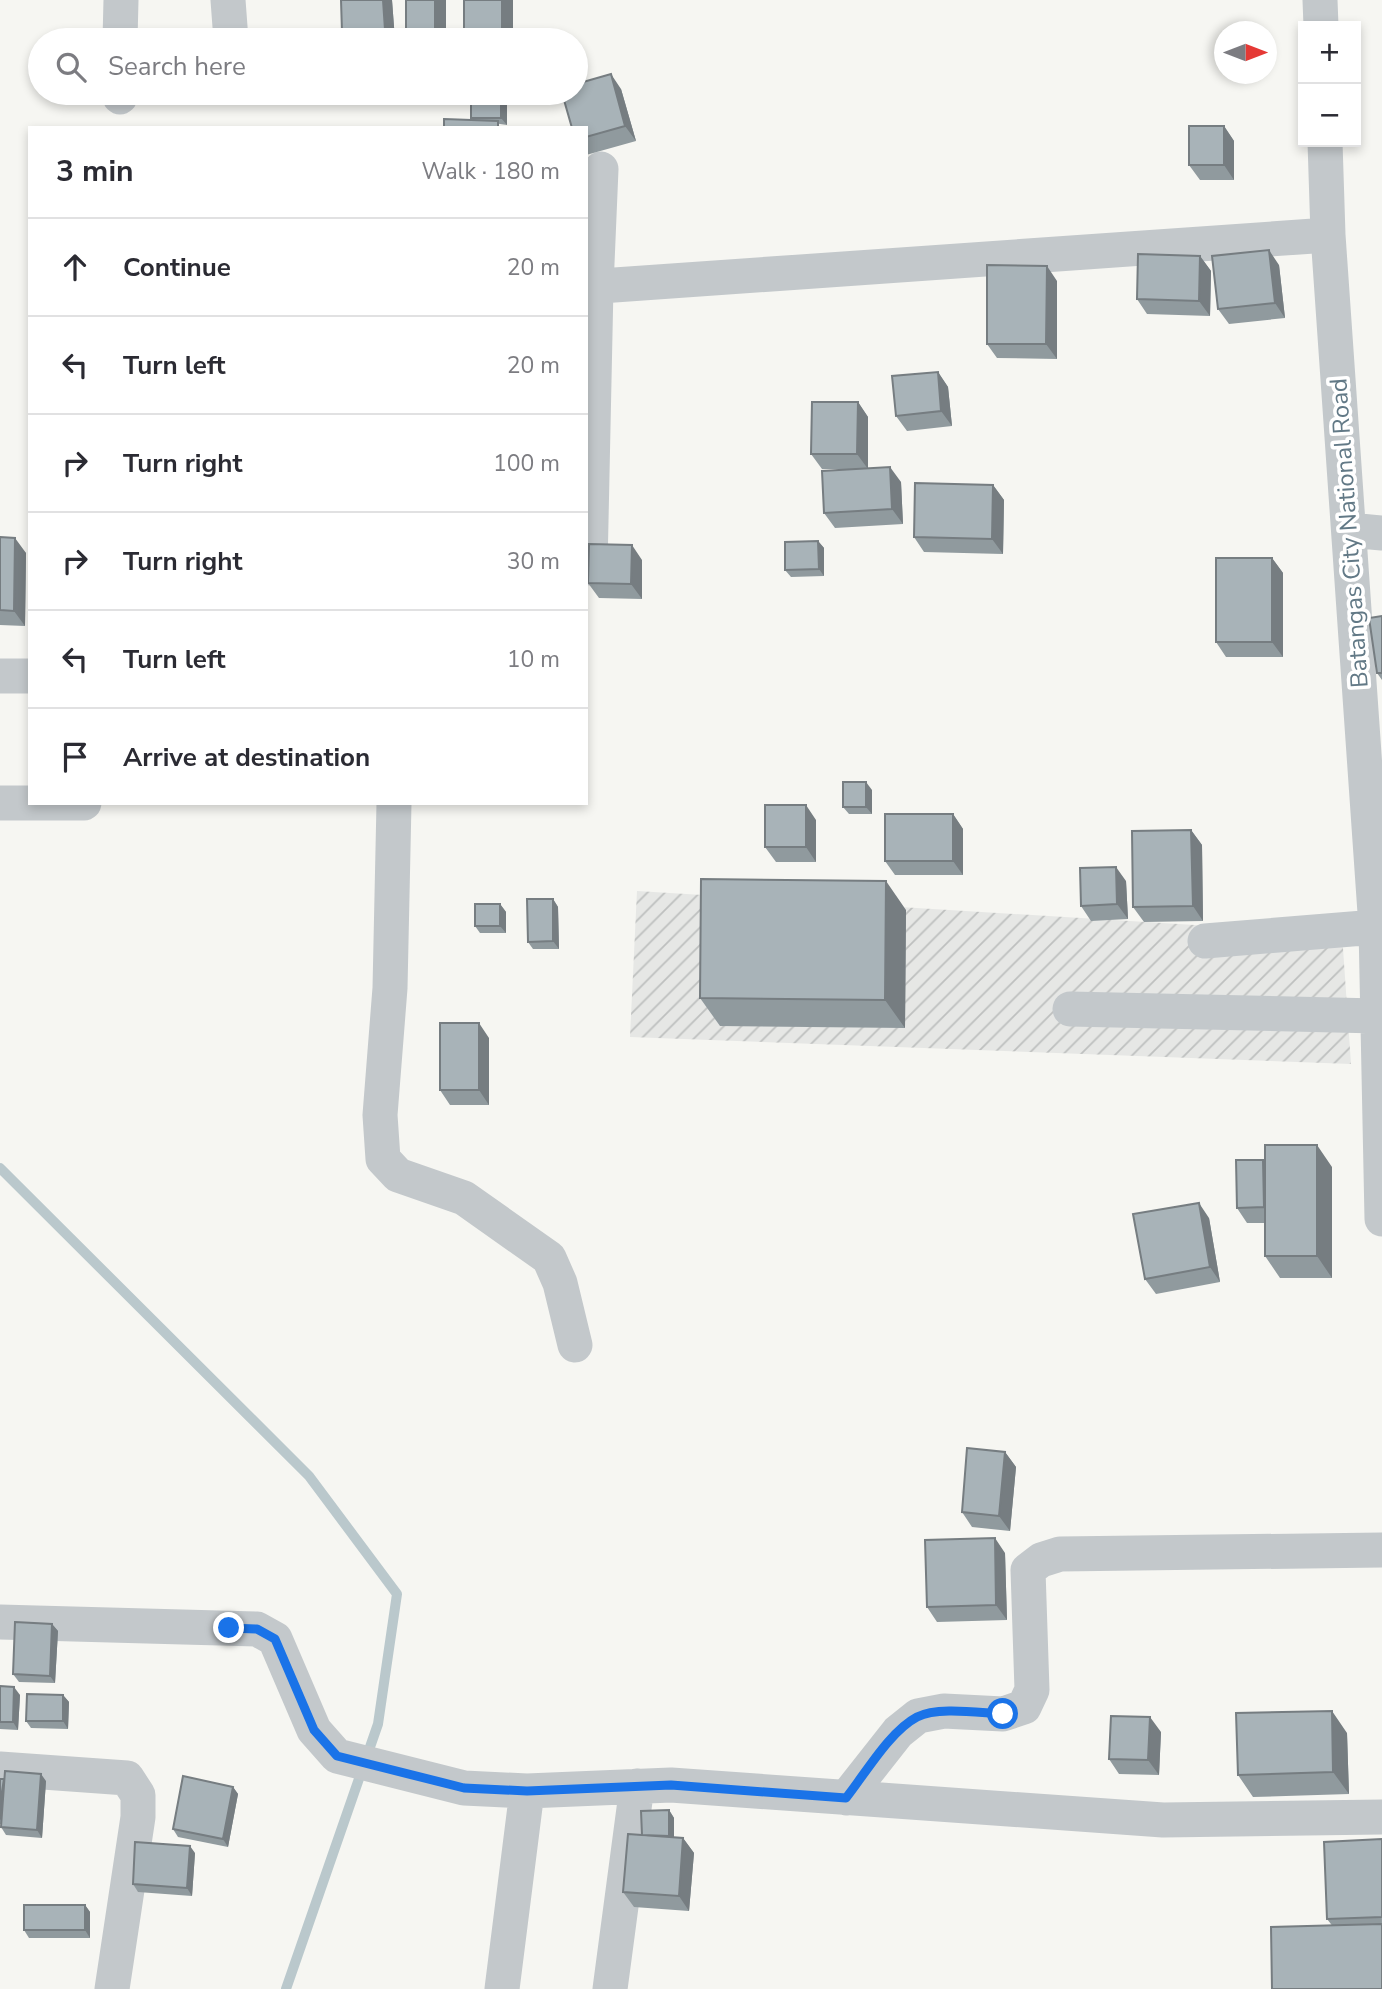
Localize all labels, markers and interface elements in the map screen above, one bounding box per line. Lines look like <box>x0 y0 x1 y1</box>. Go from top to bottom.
north arrow <box>1214 21 1277 84</box>
map controls <box>1298 21 1361 147</box>
button: + <box>1298 21 1361 84</box>
search box <box>28 28 588 105</box>
icon: search <box>52 48 90 86</box>
text: Search here <box>108 49 246 84</box>
button: − <box>1298 84 1361 147</box>
text: 3 min <box>56 151 134 192</box>
text: Walk · 180 m <box>421 156 560 187</box>
icon: ahead <box>56 248 94 286</box>
text: Continue <box>123 250 231 285</box>
text: 20 m <box>507 252 560 283</box>
icon: left <box>56 346 94 384</box>
text: Turn left <box>123 348 226 383</box>
text: 20 m <box>507 350 560 381</box>
street label: Batangas City National Road <box>1322 377 1376 689</box>
icon: right <box>56 444 94 482</box>
text: Turn right <box>123 446 242 481</box>
text: 100 m <box>493 448 560 479</box>
icon: right <box>56 542 94 580</box>
text: Turn right <box>123 544 242 579</box>
text: 30 m <box>507 546 560 577</box>
icon: left <box>56 640 94 678</box>
text: Turn left <box>123 642 226 677</box>
text: 10 m <box>507 644 560 675</box>
icon: arrive <box>56 738 94 776</box>
text: Arrive at destination <box>123 740 370 775</box>
route end <box>213 1612 244 1643</box>
route start <box>987 1698 1018 1729</box>

